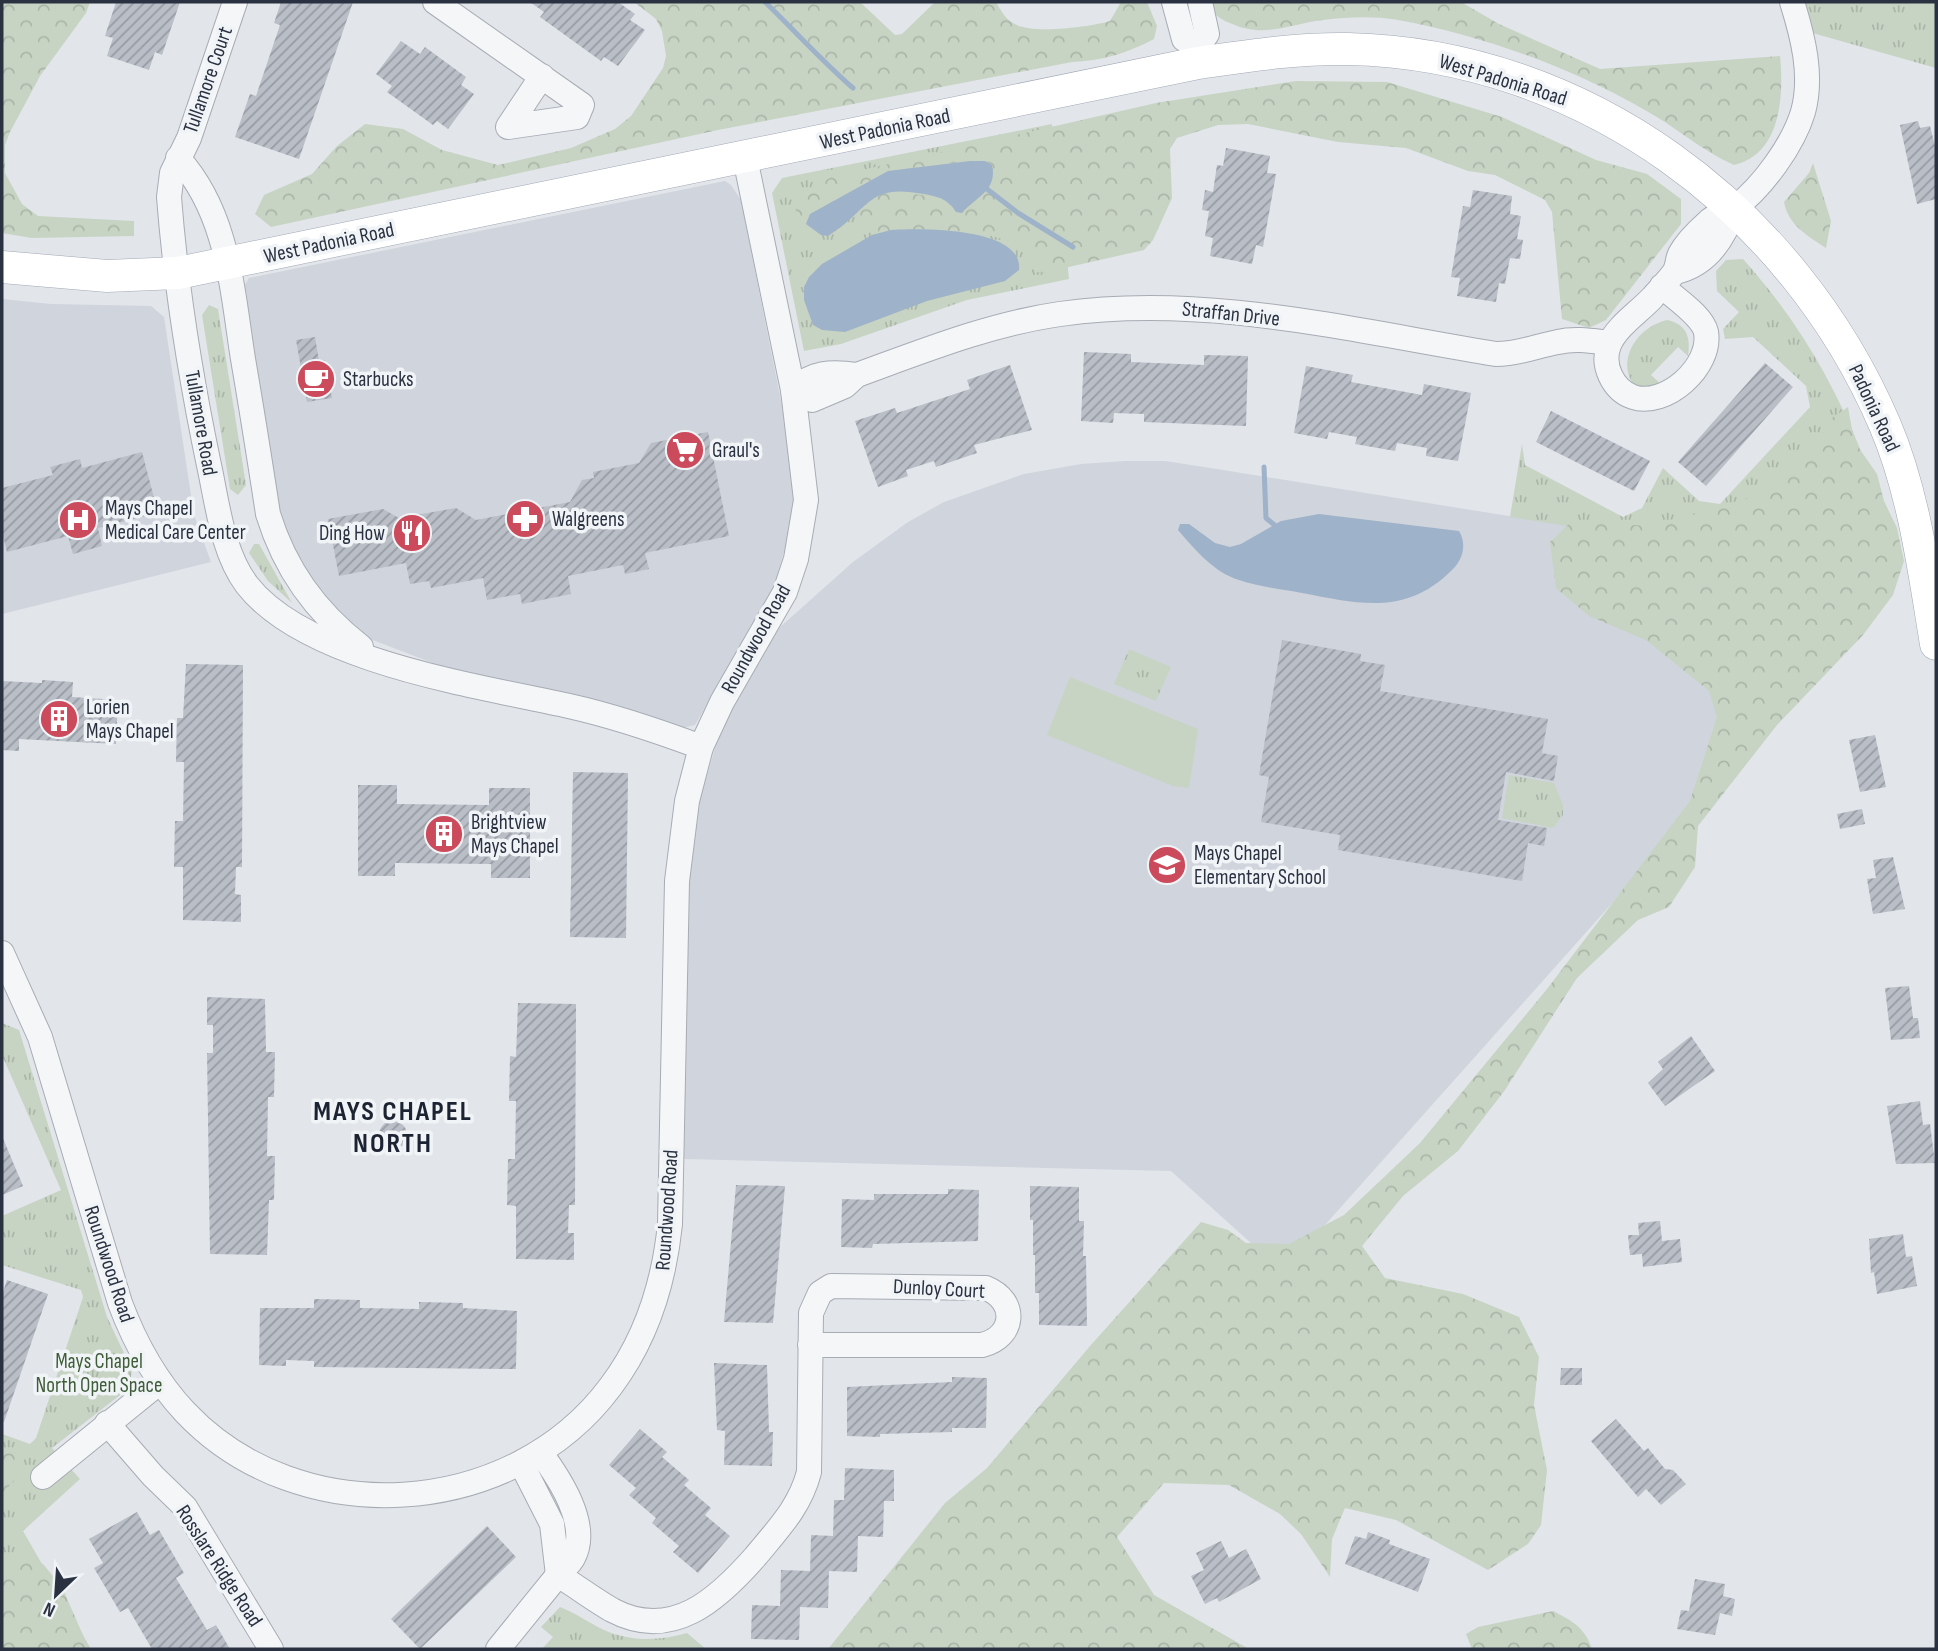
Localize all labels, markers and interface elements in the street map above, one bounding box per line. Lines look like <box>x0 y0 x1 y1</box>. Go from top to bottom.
street label: Tullamore Court <box>178 23 238 137</box>
street label: West Padonia Road <box>1436 49 1570 111</box>
street label: West Padonia Road <box>818 103 952 155</box>
street label: West Padonia Road <box>262 217 396 269</box>
street label: Straffan Drive <box>1181 296 1281 332</box>
cafe icon: Starbucks <box>295 358 337 400</box>
street label: Padonia Road <box>1843 360 1905 456</box>
place label: Starbucks <box>343 367 414 392</box>
street label: Tullamore Road <box>179 368 223 478</box>
supermarket icon: Graul's <box>664 429 706 471</box>
place label: Graul's <box>712 438 760 463</box>
place label: Mays Chapel Medical Care Center <box>105 496 246 545</box>
pharmacy icon: Walgreens <box>504 498 546 540</box>
hospital icon: Mays Chapel Medical Care Center <box>57 499 99 541</box>
place label: Walgreens <box>552 507 625 532</box>
restaurant icon: Ding How <box>391 512 433 554</box>
place label: Ding How <box>319 521 385 546</box>
street label: Roundwood Road <box>716 580 796 698</box>
place label: Lorien Mays Chapel <box>86 695 174 744</box>
building icon: Lorien Mays Chapel <box>38 698 80 740</box>
place label: Brightview Mays Chapel <box>471 810 559 859</box>
building icon: Brightview Mays Chapel <box>423 813 465 855</box>
place label: Mays Chapel Elementary School <box>1194 841 1326 890</box>
school or university icon: Mays Chapel Elementary School <box>1146 844 1188 886</box>
district label: MAYS CHAPEL NORTH <box>313 1095 473 1160</box>
street label: Roundwood Road <box>650 1149 684 1271</box>
street label: Roundwood Road <box>78 1203 140 1325</box>
street label: Dunloy Court <box>892 1274 986 1304</box>
park label: Mays Chapel North Open Space <box>36 1349 162 1398</box>
street label: Rosslare Ridge Road <box>170 1501 268 1631</box>
north arrow <box>21 1560 91 1630</box>
text: N <box>40 1596 59 1622</box>

